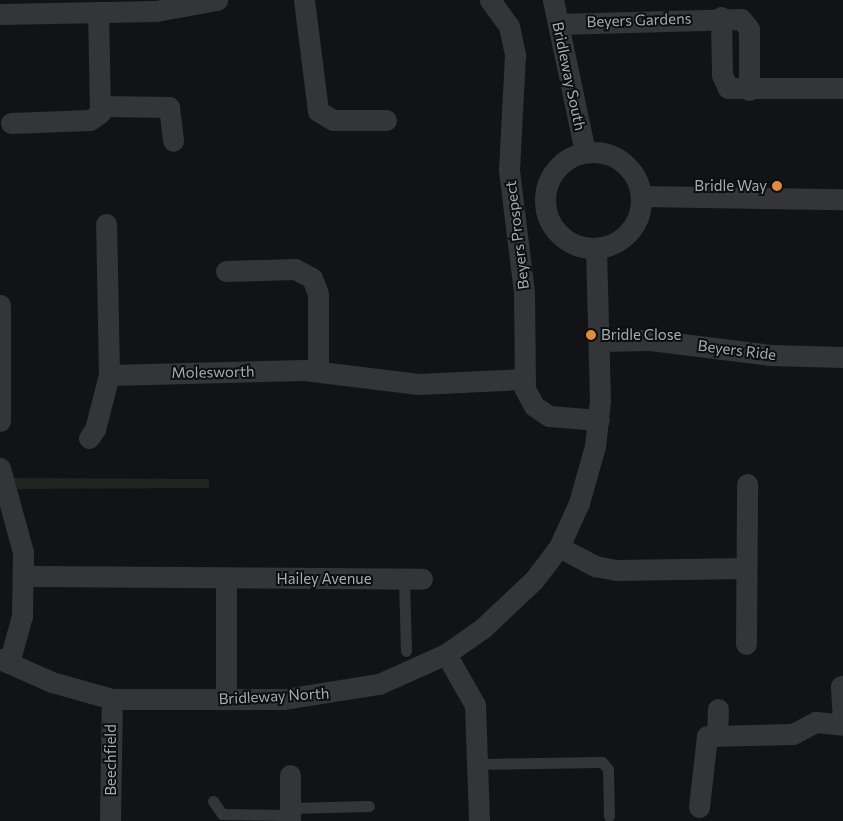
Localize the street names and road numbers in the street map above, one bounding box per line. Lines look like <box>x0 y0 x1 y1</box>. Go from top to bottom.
street label: Beyers Gardens <box>586 9 692 31</box>
street label: Bridleway South <box>549 20 589 132</box>
street label: Beyers Prospect <box>501 180 533 290</box>
street label: Beyers Ride <box>697 336 777 364</box>
street label: Molesworth <box>171 362 255 382</box>
street label: Hailey Avenue <box>276 570 372 588</box>
street label: Bridleway North <box>218 684 330 708</box>
street label: Beechfield <box>102 724 120 796</box>

